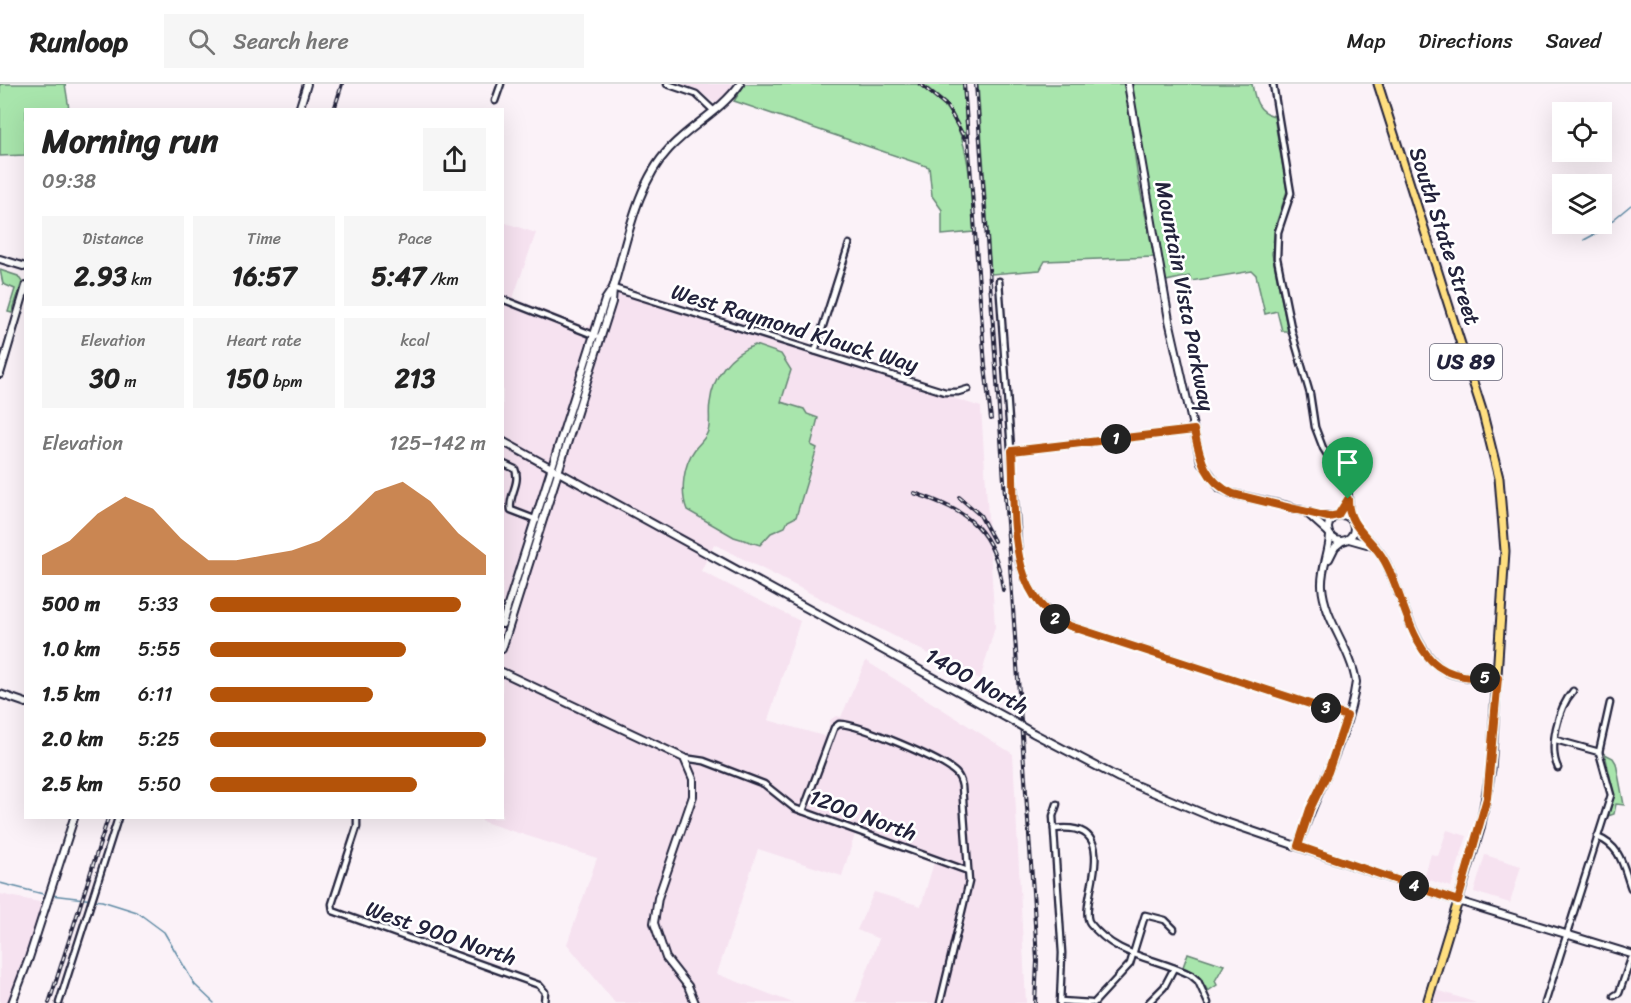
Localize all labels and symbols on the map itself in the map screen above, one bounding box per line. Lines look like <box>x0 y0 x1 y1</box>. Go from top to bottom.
street label: South State Street <box>1398 142 1492 331</box>
street label: Mountain Vista Parkway <box>1144 178 1227 415</box>
street label: West Raymond Klauck Way <box>667 272 924 384</box>
road number: US 89 <box>1430 344 1502 380</box>
pin: 1 <box>1101 424 1131 454</box>
pin <box>1322 437 1373 499</box>
pin: 2 <box>1040 604 1070 634</box>
street label: 1400 North <box>918 636 1036 726</box>
pin: 5 <box>1470 663 1500 693</box>
pin: 3 <box>1311 693 1341 723</box>
street label: 1200 North <box>804 777 922 853</box>
pin: 4 <box>1399 871 1429 901</box>
street label: West 900 North <box>360 889 522 977</box>

